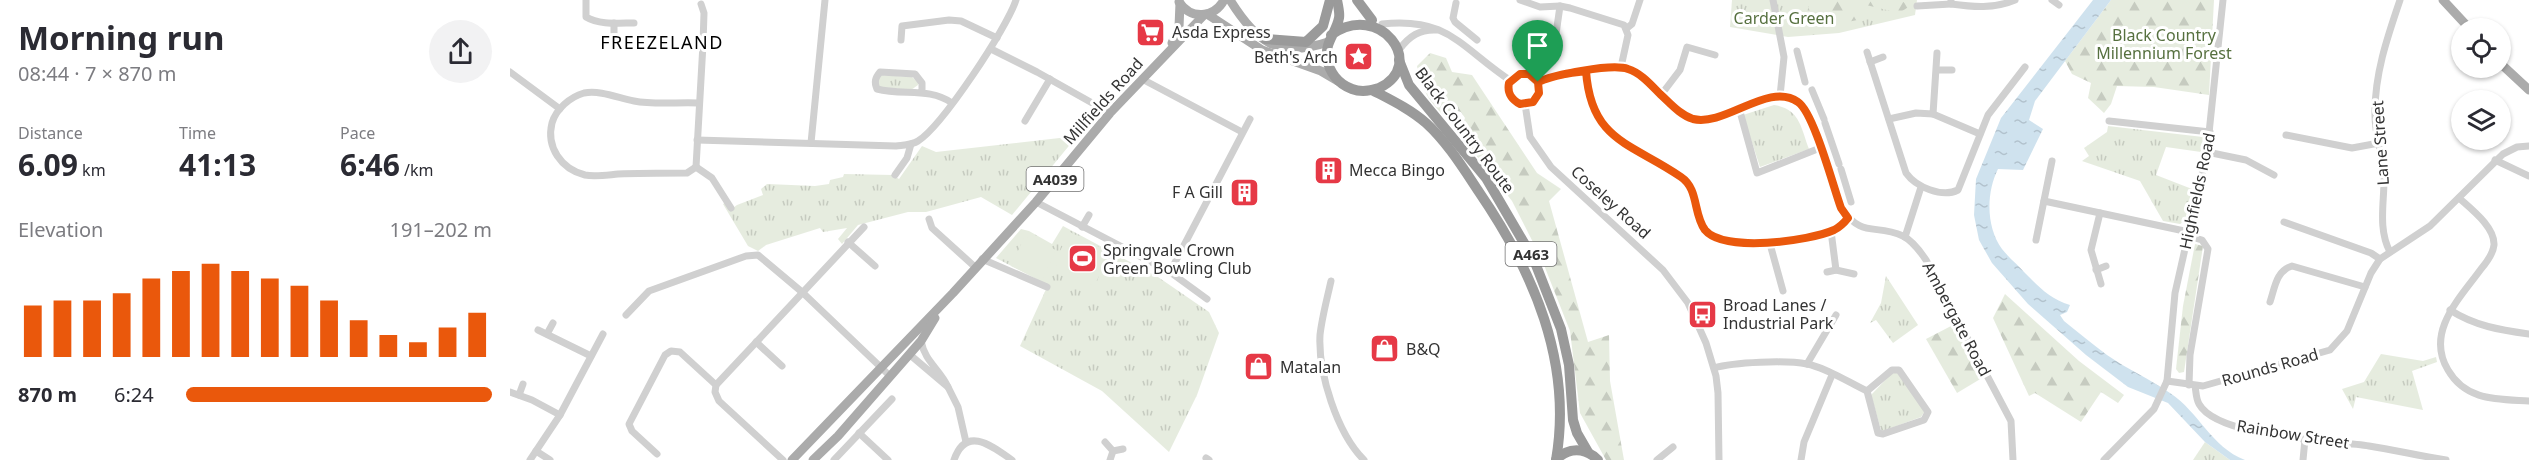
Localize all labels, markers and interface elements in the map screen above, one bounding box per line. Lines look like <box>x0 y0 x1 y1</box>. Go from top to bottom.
park label: Carder Green <box>1734 7 1834 29</box>
text: Morning run <box>18 15 224 60</box>
supermarket icon: Asda Express <box>1135 16 1167 48</box>
map controls <box>2451 18 2511 150</box>
button: locate <box>2451 18 2511 78</box>
button: share <box>429 20 492 83</box>
pin <box>1512 20 1563 82</box>
place label: Asda Express <box>1172 21 1271 43</box>
park label: Black Country Millennium Forest <box>2096 24 2232 64</box>
icon: arrive <box>1521 29 1554 62</box>
district label: FREEZELAND <box>600 30 724 54</box>
place icon: Beth's Arch <box>1343 41 1375 73</box>
place label: Beth's Arch <box>1254 46 1338 68</box>
street label: Millfields Road <box>1058 53 1148 149</box>
text: 08:44 · 7 × 870 m <box>18 60 176 87</box>
street label: Black Country Route <box>1410 62 1520 198</box>
button: layers <box>2451 90 2511 150</box>
street label: Lane Street <box>2366 100 2394 186</box>
text: Distance <box>18 122 83 144</box>
text: Time <box>179 122 216 144</box>
text: Pace <box>340 122 375 144</box>
street label: Highfields Road <box>2174 131 2220 251</box>
text: 6.09 <box>18 144 78 185</box>
text: 41:13 <box>179 144 256 185</box>
text: 6:46 <box>340 144 400 185</box>
building icon: Mecca Bingo <box>1312 154 1344 186</box>
text: km <box>78 159 106 181</box>
text: /km <box>400 159 434 181</box>
place label: Mecca Bingo <box>1349 159 1445 181</box>
street label: Coseley Road <box>1566 160 1656 244</box>
road number: A4039 <box>1026 167 1084 191</box>
building icon: F A Gill <box>1228 176 1260 208</box>
place label: F A Gill <box>1172 181 1223 203</box>
text: Elevation <box>18 216 103 243</box>
text: 191–202 m <box>389 216 492 243</box>
place label: Springvale Crown Green Bowling Club <box>1103 239 1251 279</box>
road number: A463 <box>1506 242 1556 266</box>
sports icon: Springvale Crown Green Bowling Club <box>1066 243 1098 275</box>
street label: Ambergate Road <box>1918 258 1996 380</box>
place label: Broad Lanes / Industrial Park <box>1723 294 1834 334</box>
bus stop icon: Broad Lanes / Industrial Park <box>1686 298 1718 330</box>
shop icon: B&Q <box>1369 333 1401 365</box>
place label: B&Q <box>1406 338 1441 360</box>
street label: Rounds Road <box>2219 343 2321 391</box>
shop icon: Matalan <box>1243 351 1275 383</box>
place label: Matalan <box>1280 356 1341 378</box>
text: 870 m <box>18 381 77 408</box>
text: 6:24 <box>114 381 154 408</box>
street label: Rainbow Street <box>2235 414 2351 454</box>

